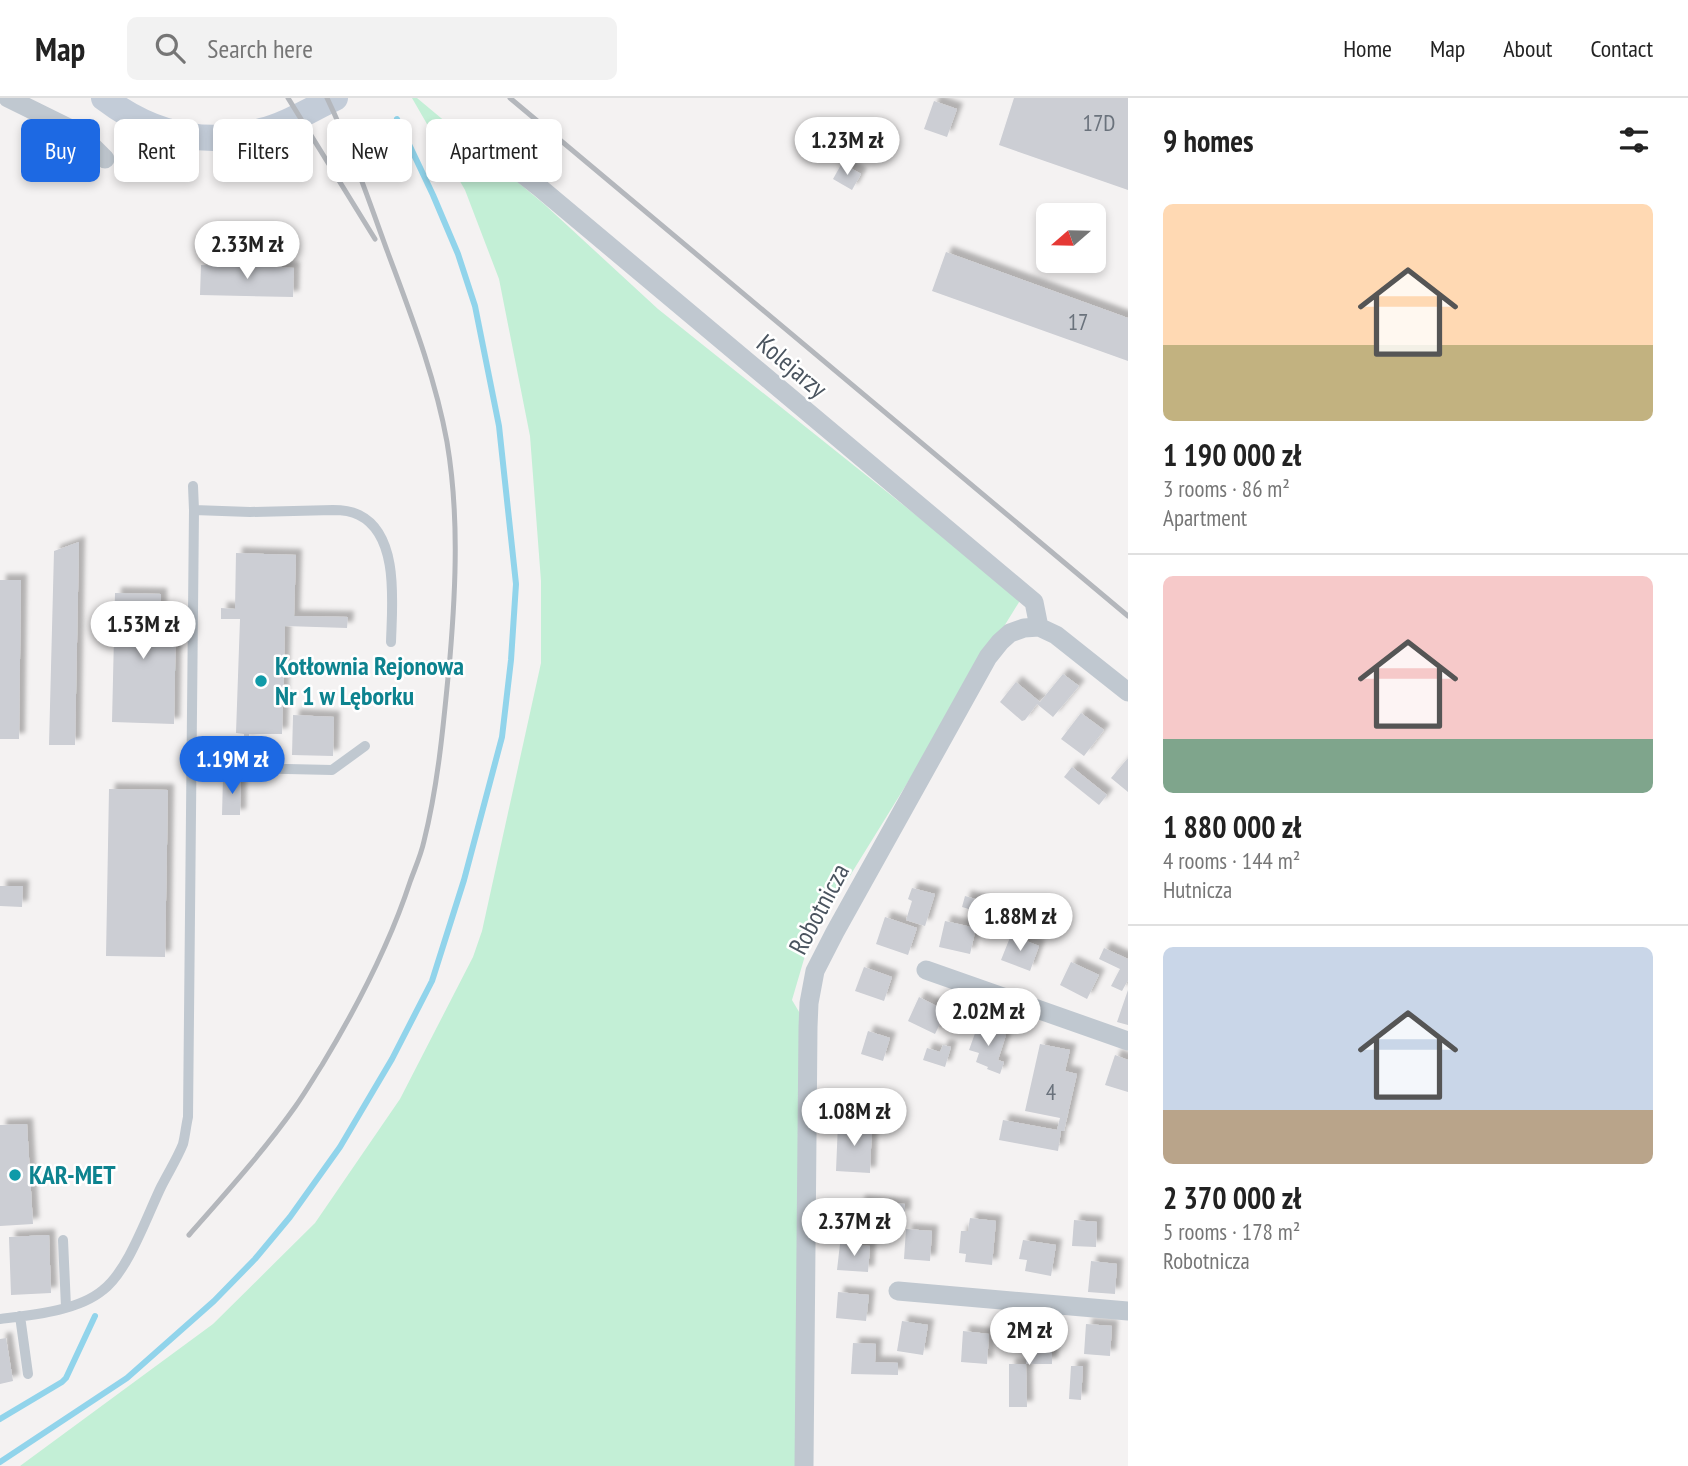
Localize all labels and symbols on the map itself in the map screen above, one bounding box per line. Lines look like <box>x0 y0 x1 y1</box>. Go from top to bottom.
house number: 17D <box>1083 108 1115 137</box>
pin: 1.23M zł <box>775 118 919 177</box>
north arrow <box>1036 203 1106 273</box>
pin: 2.33M zł <box>175 222 319 281</box>
house number: 17 <box>1068 307 1088 336</box>
street label: Kolejarzy <box>750 327 834 405</box>
pin: 1.53M zł <box>71 602 215 661</box>
place label: Kotłownia Rejonowa Nr 1 w Lęborku <box>275 649 464 712</box>
marker: Kotłownia Rejonowa Nr 1 w Lęborku <box>253 673 269 689</box>
pin: 1.19M zł <box>160 736 304 796</box>
street label: Robotnicza <box>781 858 856 960</box>
pin: 1.88M zł <box>948 894 1092 953</box>
pin: 2.02M zł <box>916 988 1060 1048</box>
house number: 4 <box>1046 1077 1056 1106</box>
pin: 1.08M zł <box>782 1088 926 1148</box>
place label: KAR-MET <box>29 1158 116 1191</box>
marker: KAR-MET <box>7 1167 23 1183</box>
pin: 2.37M zł <box>782 1198 926 1258</box>
pin: 2M zł <box>980 1308 1078 1367</box>

